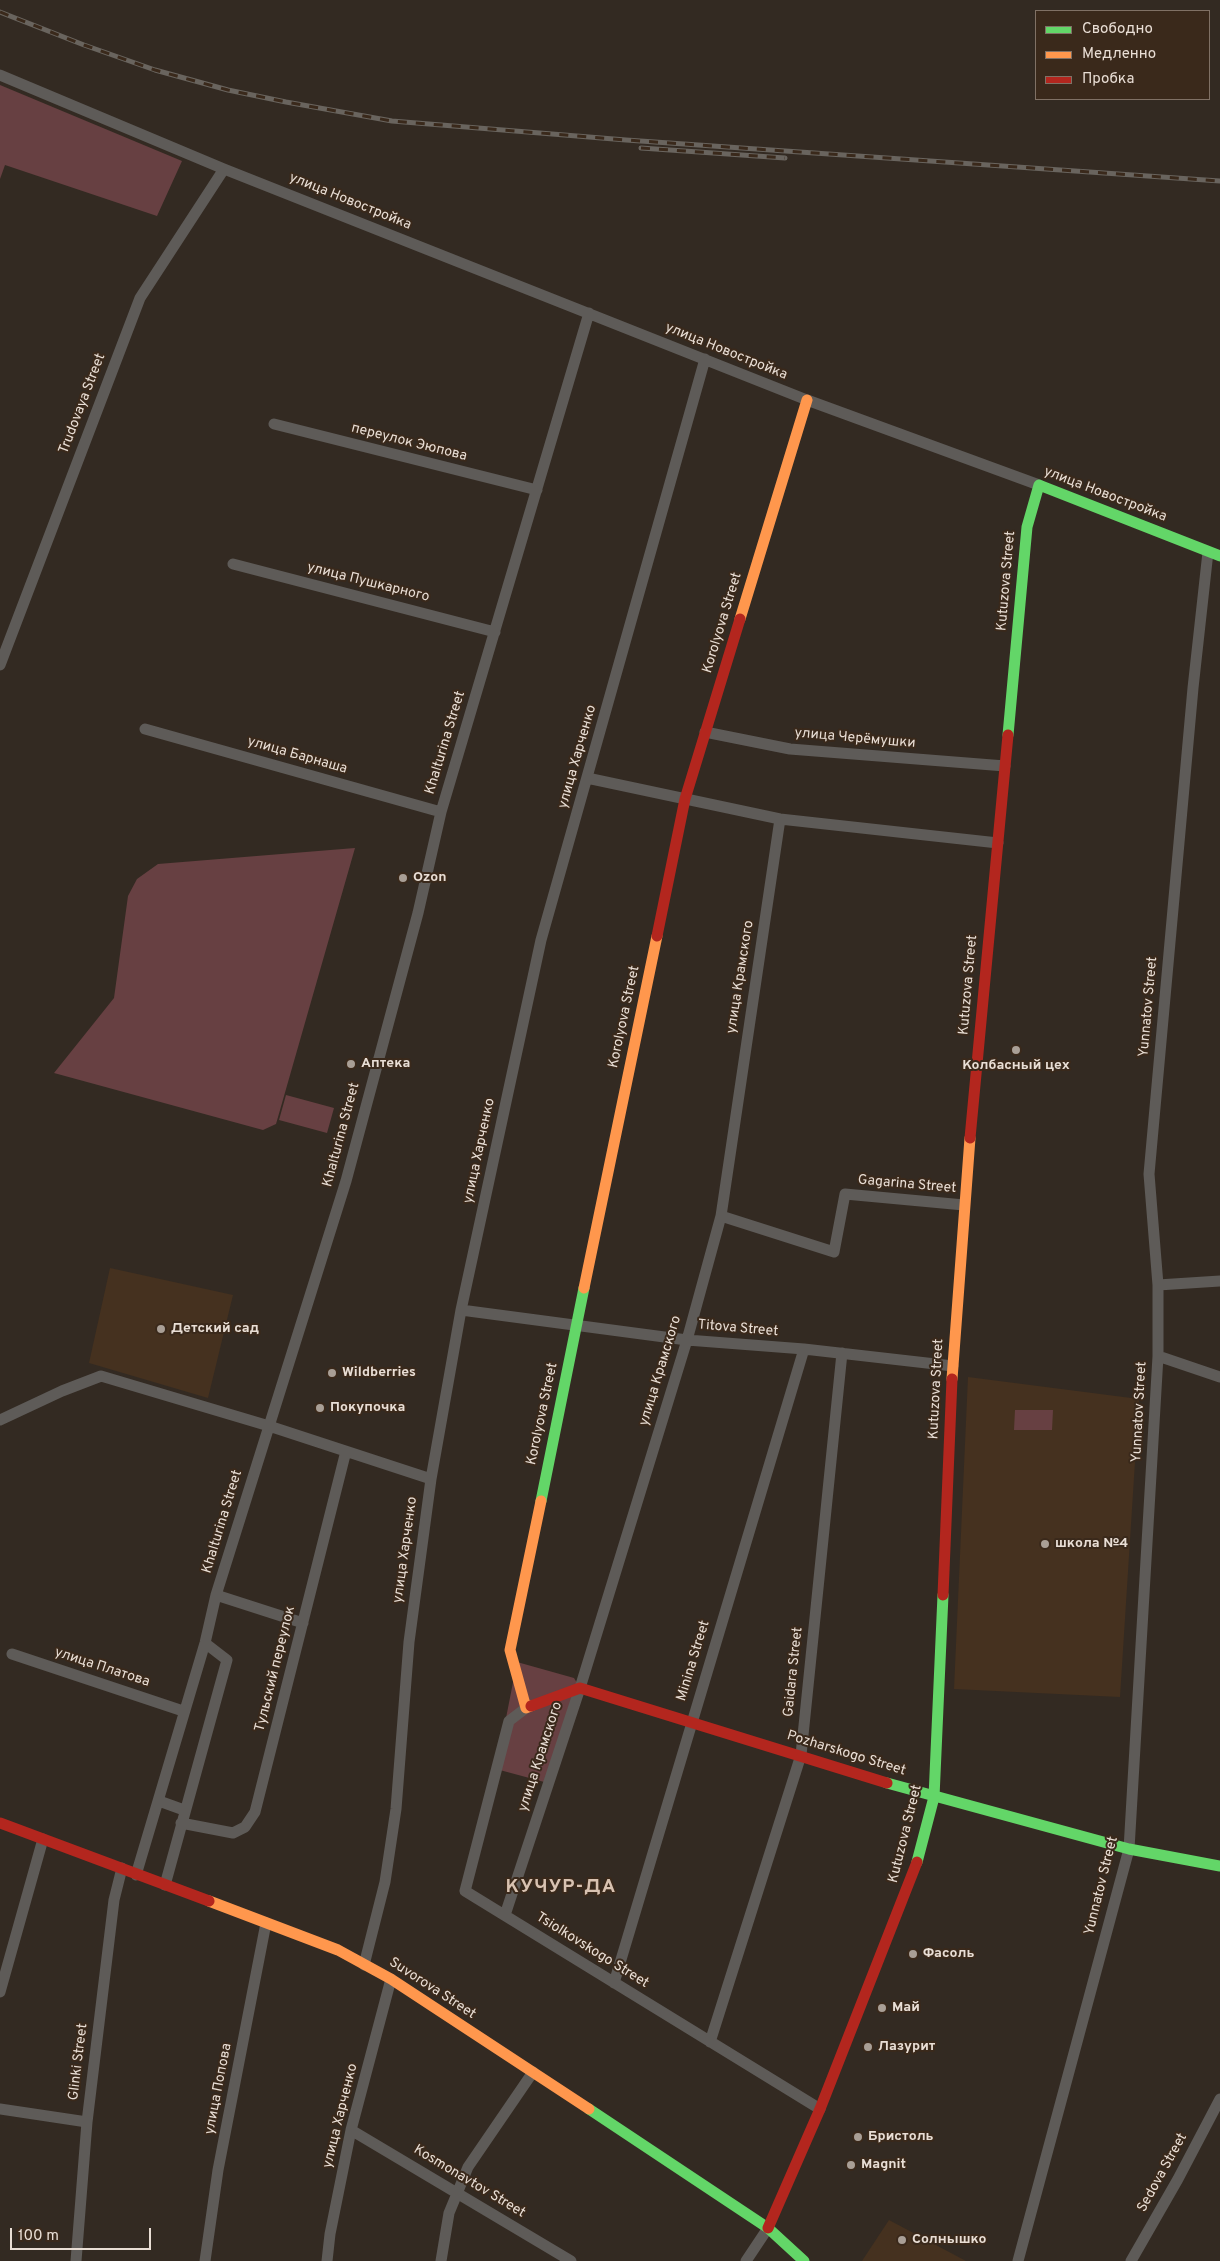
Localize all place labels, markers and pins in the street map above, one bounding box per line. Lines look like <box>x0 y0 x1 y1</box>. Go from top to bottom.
place label: Ozon <box>413 870 446 886</box>
marker: Ozon <box>397 872 409 884</box>
marker: Колбасный цех <box>1010 1044 1022 1056</box>
place label: Аптека <box>361 1056 410 1072</box>
marker: Аптека <box>345 1058 357 1070</box>
place label: Колбасный цех <box>962 1058 1070 1074</box>
place label: Детский сад <box>171 1321 259 1337</box>
marker: Детский сад <box>155 1323 167 1335</box>
place label: Wildberries <box>342 1365 416 1381</box>
marker: Wildberries <box>326 1367 338 1379</box>
place label: Покупочка <box>330 1400 405 1416</box>
marker: Покупочка <box>314 1402 326 1414</box>
place label: школа №4 <box>1055 1536 1128 1552</box>
marker: школа №4 <box>1039 1538 1051 1550</box>
place label: Фасоль <box>923 1946 974 1962</box>
marker: Фасоль <box>907 1948 919 1960</box>
place label: Май <box>892 2000 920 2016</box>
marker: Май <box>876 2002 888 2014</box>
place label: Лазурит <box>878 2039 935 2055</box>
marker: Лазурит <box>862 2041 874 2053</box>
place label: Бристоль <box>868 2129 934 2145</box>
marker: Бристоль <box>852 2131 864 2143</box>
place label: Magnit <box>861 2157 906 2173</box>
marker: Magnit <box>845 2159 857 2171</box>
place label: Солнышко <box>912 2232 987 2248</box>
marker: Солнышко <box>896 2234 908 2246</box>

